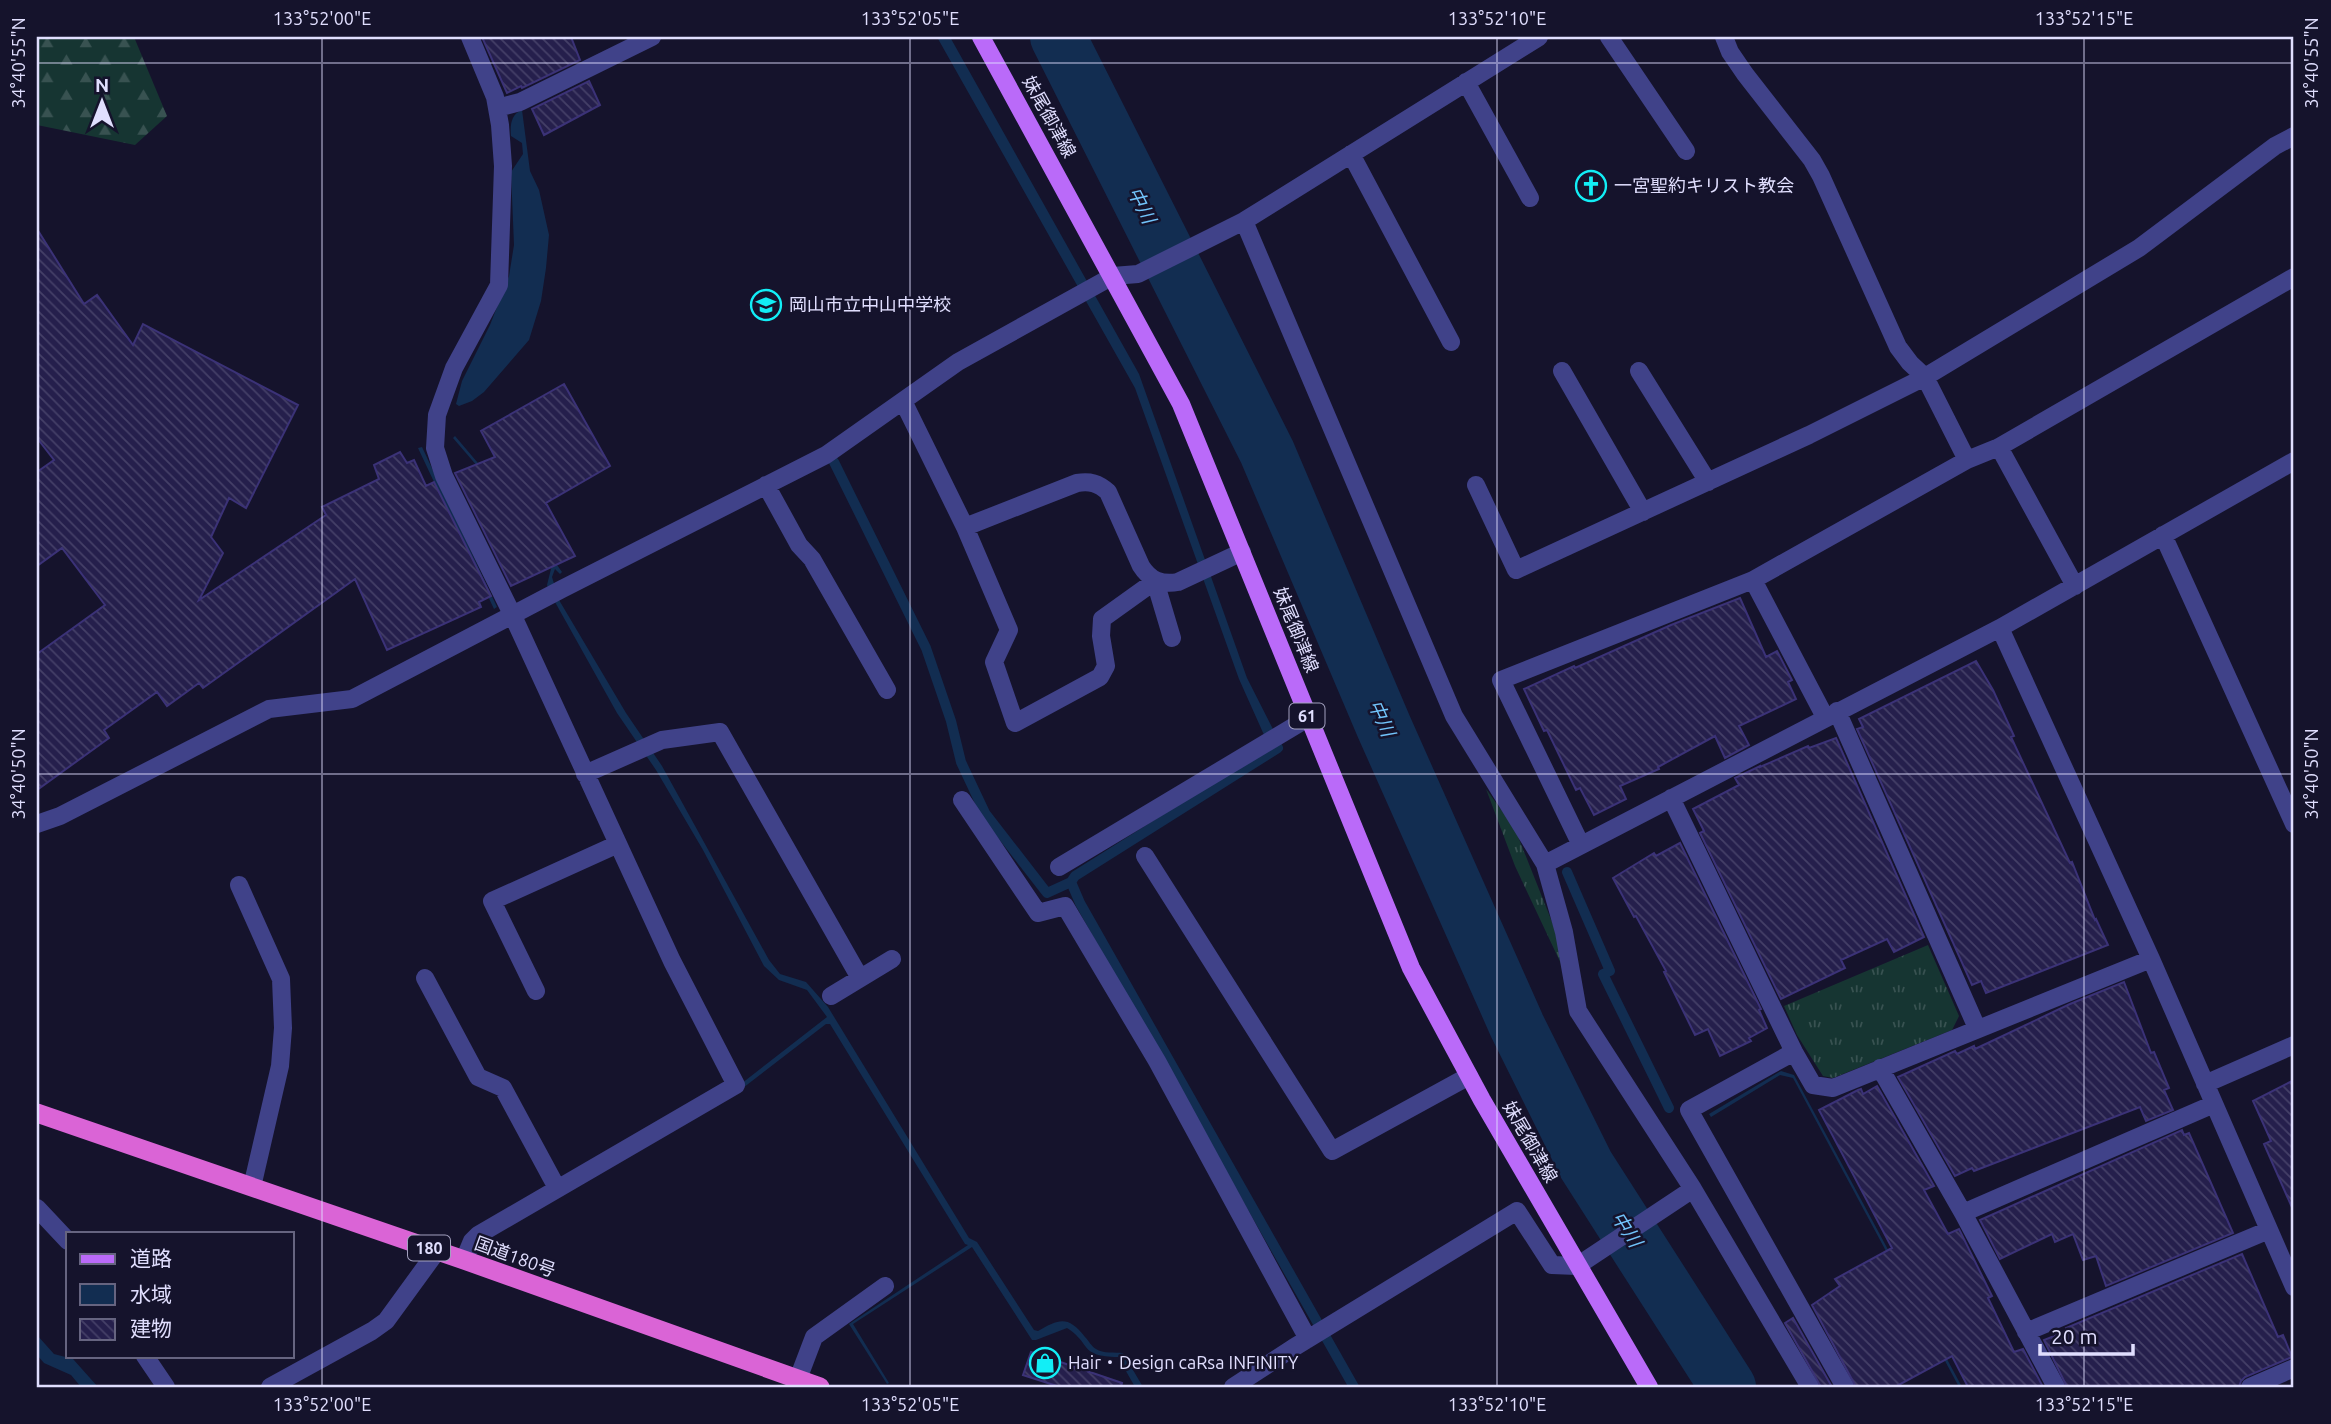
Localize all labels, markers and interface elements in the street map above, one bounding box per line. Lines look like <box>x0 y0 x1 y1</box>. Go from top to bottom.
text: 133°52'00"E <box>273 8 371 28</box>
text: 133°52'05"E <box>861 8 959 28</box>
text: 133°52'10"E <box>1448 8 1546 28</box>
text: 133°52'15"E <box>2035 8 2133 28</box>
text: 34°40'55"N <box>8 17 28 109</box>
text: 34°40'55"N <box>2301 17 2321 109</box>
north arrow <box>66 66 136 136</box>
street label: 妹尾御津線 <box>1019 72 1080 161</box>
text: N <box>95 74 109 96</box>
church icon: 一宮聖約キリスト教会 <box>1574 169 1608 203</box>
place label: 一宮聖約キリスト教会 <box>1614 175 1794 195</box>
water label: 中川 <box>1124 183 1161 229</box>
school or university icon: 岡山市立中山中学校 <box>749 288 783 322</box>
place label: 岡山市立中山中学校 <box>789 294 951 314</box>
street label: 妹尾御津線 <box>1271 584 1323 675</box>
water label: 中川 <box>1364 696 1401 742</box>
road number: 61 <box>1290 704 1324 729</box>
text: 34°40'50"N <box>8 728 28 820</box>
text: 34°40'50"N <box>2301 728 2321 820</box>
street label: 妹尾御津線 <box>1500 1098 1562 1185</box>
water label: 中川 <box>1607 1207 1648 1253</box>
legend <box>66 1232 294 1358</box>
street label: 国道180号 <box>472 1232 558 1280</box>
road number: 180 <box>408 1236 450 1260</box>
text: 道路 <box>130 1246 172 1270</box>
text: 水域 <box>130 1282 172 1306</box>
scale bar <box>2040 1312 2133 1356</box>
text: 建物 <box>130 1316 172 1340</box>
text: 20 m <box>2051 1324 2098 1348</box>
shop icon: Hair・Design caRsa INFINITY <box>1028 1346 1062 1380</box>
place label: Hair・Design caRsa INFINITY <box>1068 1352 1299 1372</box>
text: 133°52'00"E <box>273 1394 371 1414</box>
text: 133°52'05"E <box>861 1394 959 1414</box>
text: 133°52'10"E <box>1448 1394 1546 1414</box>
text: 133°52'15"E <box>2035 1394 2133 1414</box>

